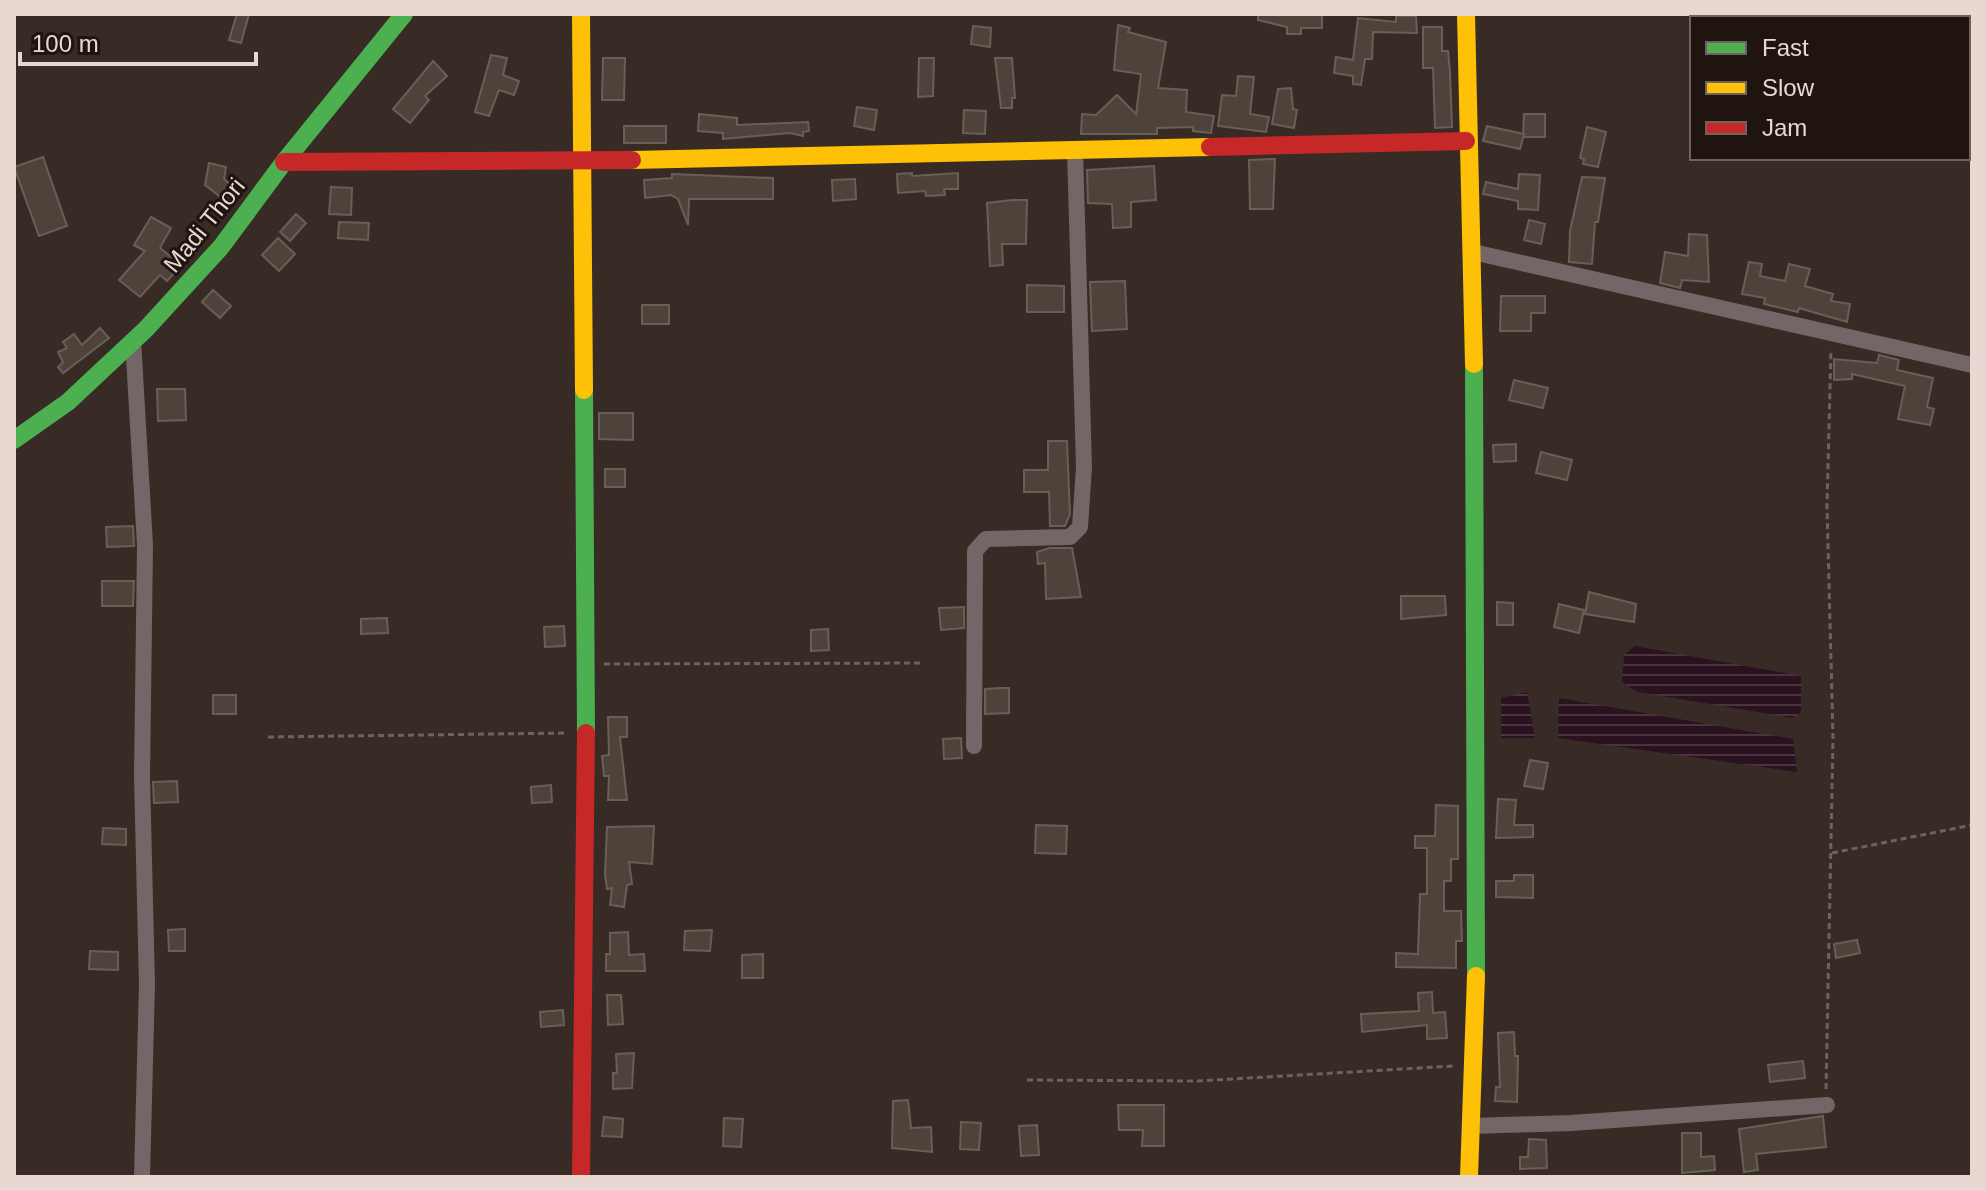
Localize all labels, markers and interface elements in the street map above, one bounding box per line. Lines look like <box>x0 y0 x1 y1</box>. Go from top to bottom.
scale bar <box>20 16 256 66</box>
legend <box>1690 16 1970 160</box>
text: 100 m <box>32 30 99 57</box>
text: Fast <box>1762 34 1809 61</box>
text: Slow <box>1762 74 1815 101</box>
text: Jam <box>1762 114 1807 141</box>
street label: Madi Thori <box>158 173 250 277</box>

